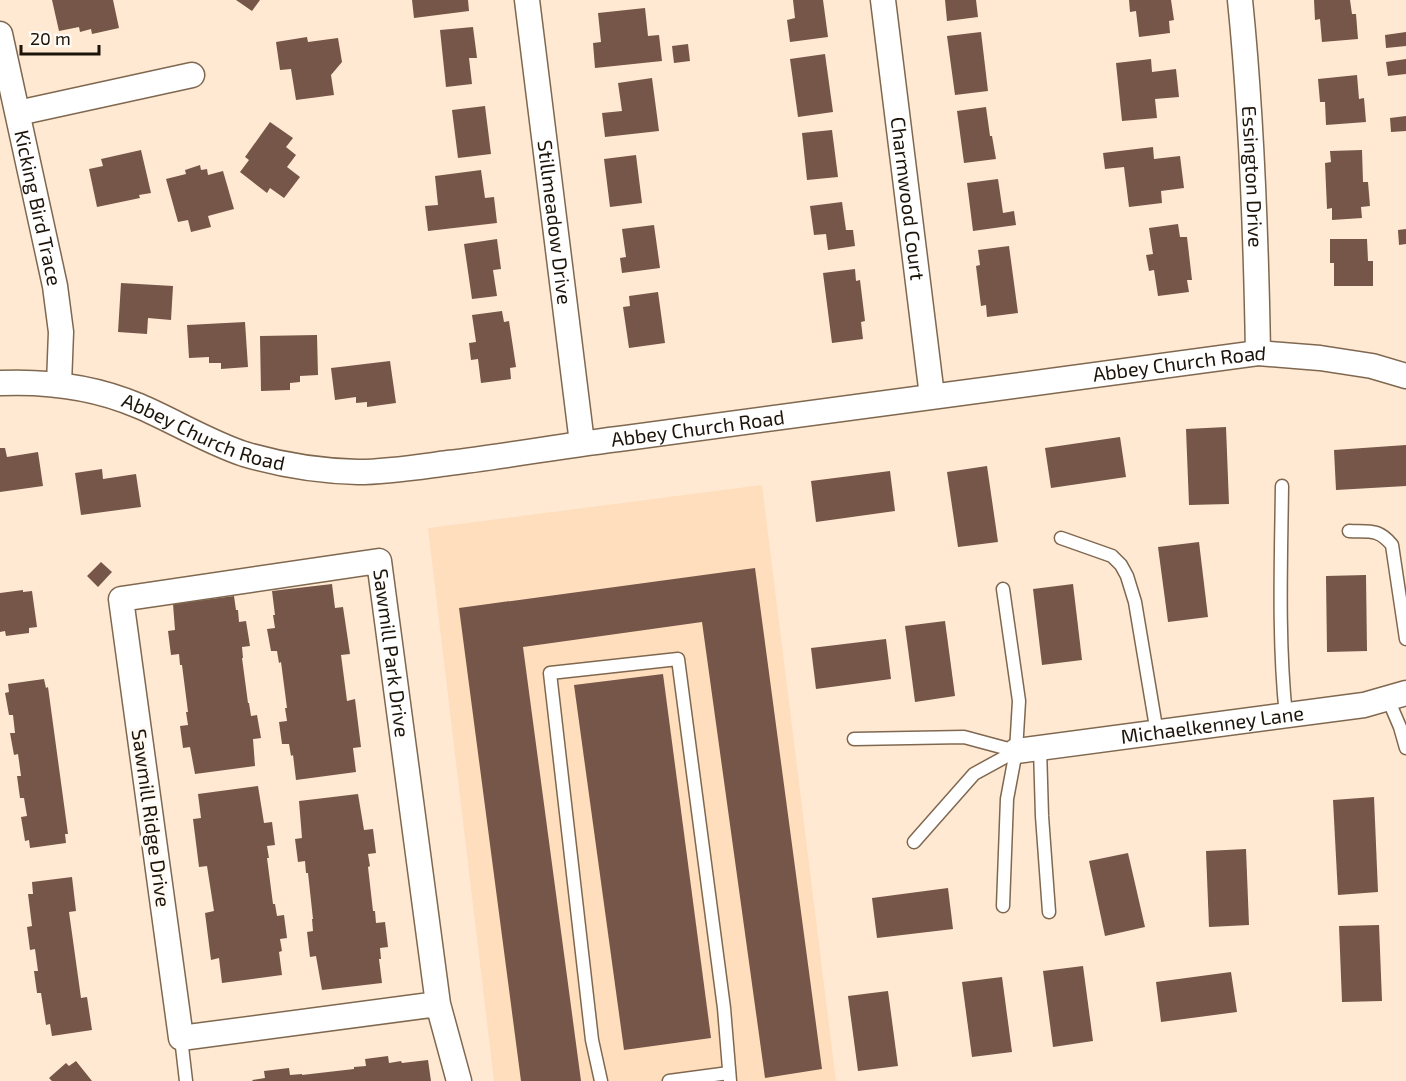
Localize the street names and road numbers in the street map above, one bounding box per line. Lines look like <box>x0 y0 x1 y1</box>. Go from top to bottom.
street label: Essington Drive <box>1238 105 1269 248</box>
street label: Charmwood Court <box>887 115 931 282</box>
street label: Kicking Bird Trace <box>10 128 68 288</box>
street label: Stillmeadow Drive <box>533 138 578 306</box>
street label: Abbey Church Road <box>1091 340 1267 386</box>
street label: Abbey Church Road <box>119 387 287 475</box>
street label: Abbey Church Road <box>610 404 786 451</box>
street label: Sawmill Park Drive <box>369 567 415 739</box>
street label: Michaelkenney Lane <box>1119 700 1305 748</box>
street label: Sawmill Ridge Drive <box>128 727 176 908</box>

